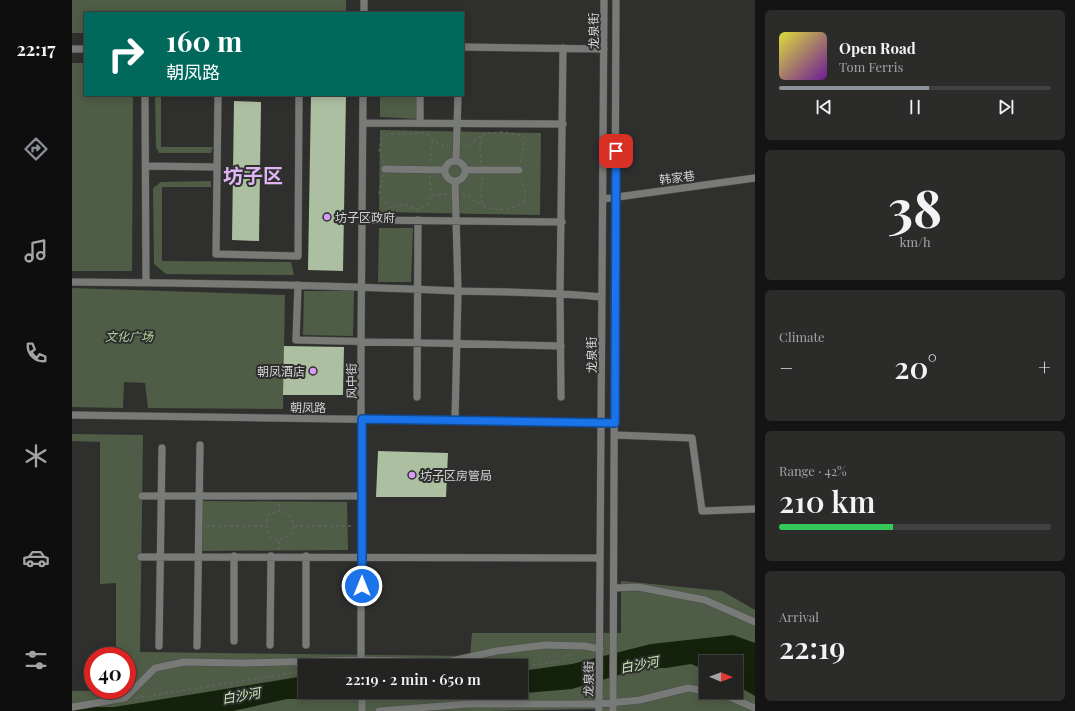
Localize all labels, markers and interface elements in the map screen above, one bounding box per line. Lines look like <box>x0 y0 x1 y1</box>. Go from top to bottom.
street label: 龙泉街 <box>585 13 601 49</box>
text: 160 m <box>166 22 242 59</box>
icon: right <box>100 28 152 80</box>
text: 22:17 <box>16 37 56 61</box>
text: Open Road <box>839 38 916 58</box>
text: Tom Ferris <box>839 58 903 75</box>
text: 朝凤路 <box>166 60 220 84</box>
icon: previous <box>813 96 835 118</box>
icon: pause <box>904 96 926 118</box>
icon: next <box>995 96 1017 118</box>
pin <box>599 134 633 168</box>
icon: directions <box>22 135 50 163</box>
icon: arrive <box>605 140 627 162</box>
district label: 坊子区 <box>223 161 283 188</box>
street label: 韩家巷 <box>658 167 696 187</box>
text: 38 <box>888 172 942 241</box>
place label: 坊子区政府 <box>335 209 395 225</box>
marker: 坊子区政府 <box>322 212 332 222</box>
text: km/h <box>899 233 931 250</box>
icon: music <box>22 237 50 265</box>
park label: 文化广场 <box>105 328 154 344</box>
text: Climate <box>779 328 825 345</box>
street label: 龙泉街 <box>583 337 599 373</box>
icon: phone <box>22 339 50 367</box>
text: 20° <box>894 347 937 387</box>
text: − <box>779 352 793 382</box>
text: + <box>1038 352 1051 382</box>
place label: 朝凤酒店 <box>257 363 305 379</box>
street label: 风中街 <box>343 363 359 399</box>
marker: 朝凤酒店 <box>308 366 318 376</box>
street label: 朝凤路 <box>290 399 326 415</box>
icon: climate <box>22 442 50 470</box>
text: Range · 42% <box>779 462 847 479</box>
place label: 坊子区房管局 <box>420 467 492 483</box>
marker: 坊子区房管局 <box>407 470 417 480</box>
text: 210 km <box>779 481 875 521</box>
icon: car <box>22 544 50 572</box>
position arrow <box>341 565 383 607</box>
text: Arrival <box>779 608 819 625</box>
text: 22:19 <box>779 627 846 667</box>
icon: filters <box>22 646 50 674</box>
speed limit sign: 40 <box>84 647 136 699</box>
water label: 白沙河 <box>618 651 663 676</box>
north arrow <box>699 655 743 699</box>
map controls <box>699 655 743 699</box>
street label: 龙泉街 <box>580 661 596 697</box>
text: 22:19 · 2 min · 650 m <box>345 669 481 689</box>
water label: 白沙河 <box>220 683 265 707</box>

